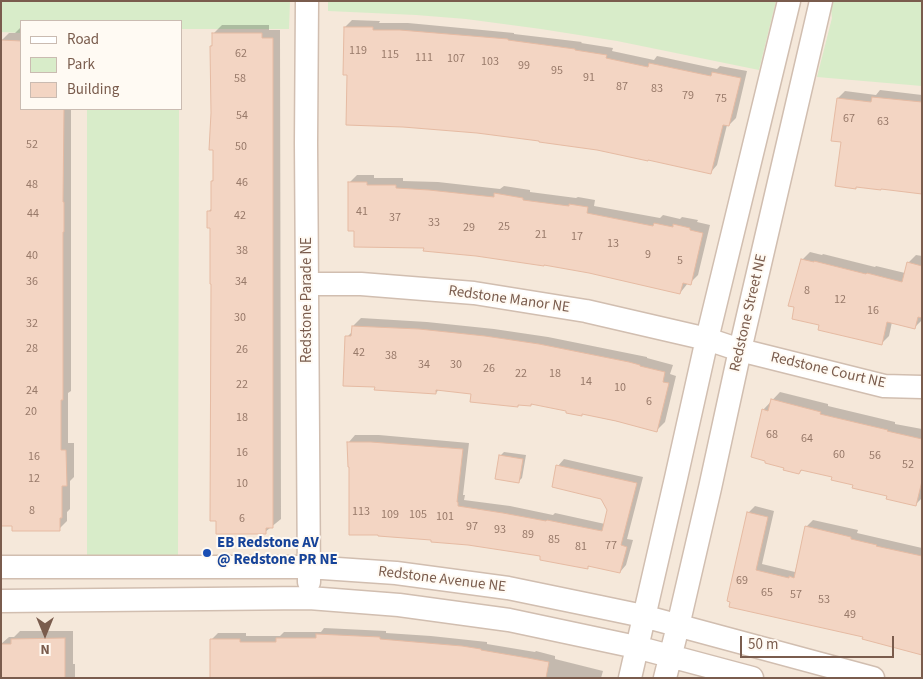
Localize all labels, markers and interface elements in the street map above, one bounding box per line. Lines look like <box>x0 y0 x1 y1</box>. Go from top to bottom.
legend <box>20 20 182 110</box>
text: Road <box>67 29 99 50</box>
house number: 119 <box>349 44 367 58</box>
house number: 62 <box>235 47 247 61</box>
house number: 115 <box>381 48 399 62</box>
house number: 111 <box>415 51 433 65</box>
house number: 107 <box>447 52 465 66</box>
text: Park <box>67 54 95 75</box>
house number: 103 <box>481 55 499 69</box>
house number: 99 <box>518 59 530 73</box>
house number: 95 <box>551 64 563 78</box>
house number: 91 <box>583 71 595 85</box>
house number: 58 <box>234 72 246 86</box>
text: Building <box>67 79 119 100</box>
house number: 87 <box>616 80 628 94</box>
house number: 83 <box>651 82 663 96</box>
house number: 79 <box>682 89 694 103</box>
house number: 75 <box>715 92 727 106</box>
house number: 54 <box>236 109 248 123</box>
house number: 67 <box>843 112 855 126</box>
house number: 63 <box>877 115 889 129</box>
house number: 52 <box>26 138 38 152</box>
house number: 50 <box>235 140 247 154</box>
house number: 46 <box>236 176 248 190</box>
house number: 48 <box>26 178 38 192</box>
house number: 41 <box>356 205 368 219</box>
house number: 44 <box>27 207 39 221</box>
house number: 42 <box>234 209 246 223</box>
house number: 37 <box>389 211 401 225</box>
house number: 33 <box>428 216 440 230</box>
house number: 25 <box>498 220 510 234</box>
house number: 29 <box>463 221 475 235</box>
house number: 21 <box>535 228 547 242</box>
house number: 17 <box>571 230 583 244</box>
street label: Redstone Parade NE <box>299 237 317 363</box>
house number: 13 <box>607 237 619 251</box>
house number: 38 <box>236 244 248 258</box>
house number: 9 <box>645 248 651 262</box>
house number: 40 <box>26 249 38 263</box>
street label: Redstone Street NE <box>727 253 771 373</box>
house number: 5 <box>677 254 683 268</box>
house number: 36 <box>26 275 38 289</box>
house number: 34 <box>235 275 247 289</box>
street label: Redstone Manor NE <box>447 283 571 317</box>
house number: 8 <box>804 284 810 298</box>
house number: 12 <box>834 293 846 307</box>
house number: 16 <box>867 304 879 318</box>
house number: 30 <box>234 311 246 325</box>
house number: 32 <box>26 317 38 331</box>
house number: 28 <box>26 342 38 356</box>
house number: 26 <box>236 343 248 357</box>
house number: 42 <box>353 346 365 360</box>
house number: 38 <box>385 349 397 363</box>
street label: Redstone Court NE <box>769 349 887 393</box>
house number: 34 <box>418 358 430 372</box>
house number: 30 <box>450 358 462 372</box>
house number: 26 <box>483 362 495 376</box>
house number: 22 <box>515 367 527 381</box>
house number: 18 <box>549 367 561 381</box>
house number: 14 <box>580 375 592 389</box>
house number: 22 <box>236 378 248 392</box>
house number: 10 <box>614 381 626 395</box>
house number: 24 <box>26 384 38 398</box>
house number: 6 <box>646 395 652 409</box>
house number: 20 <box>25 405 37 419</box>
house number: 18 <box>236 411 248 425</box>
house number: 68 <box>766 428 778 442</box>
house number: 64 <box>801 432 813 446</box>
house number: 16 <box>236 446 248 460</box>
house number: 60 <box>833 448 845 462</box>
house number: 56 <box>869 449 881 463</box>
house number: 16 <box>28 450 40 464</box>
house number: 52 <box>902 458 914 472</box>
house number: 12 <box>28 472 40 486</box>
house number: 10 <box>236 477 248 491</box>
house number: 8 <box>29 504 35 518</box>
house number: 113 <box>352 505 370 519</box>
house number: 109 <box>381 508 399 522</box>
house number: 105 <box>409 508 427 522</box>
house number: 101 <box>436 510 454 524</box>
house number: 6 <box>239 512 245 526</box>
house number: 97 <box>466 520 478 534</box>
house number: 93 <box>494 523 506 537</box>
house number: 89 <box>522 528 534 542</box>
house number: 85 <box>548 533 560 547</box>
place label: EB Redstone AV @ Redstone PR NE <box>217 535 338 570</box>
house number: 77 <box>605 539 617 553</box>
house number: 81 <box>575 540 587 554</box>
marker: EB Redstone AV @ Redstone PR NE <box>201 547 213 559</box>
street label: Redstone Avenue NE <box>377 563 507 597</box>
house number: 69 <box>736 574 748 588</box>
house number: 65 <box>761 586 773 600</box>
house number: 57 <box>790 588 802 602</box>
house number: 53 <box>818 593 830 607</box>
house number: 49 <box>844 608 856 622</box>
north arrow <box>20 609 70 659</box>
scale bar <box>743 626 897 658</box>
text: 50 m <box>748 634 778 655</box>
text: N <box>40 639 50 659</box>

